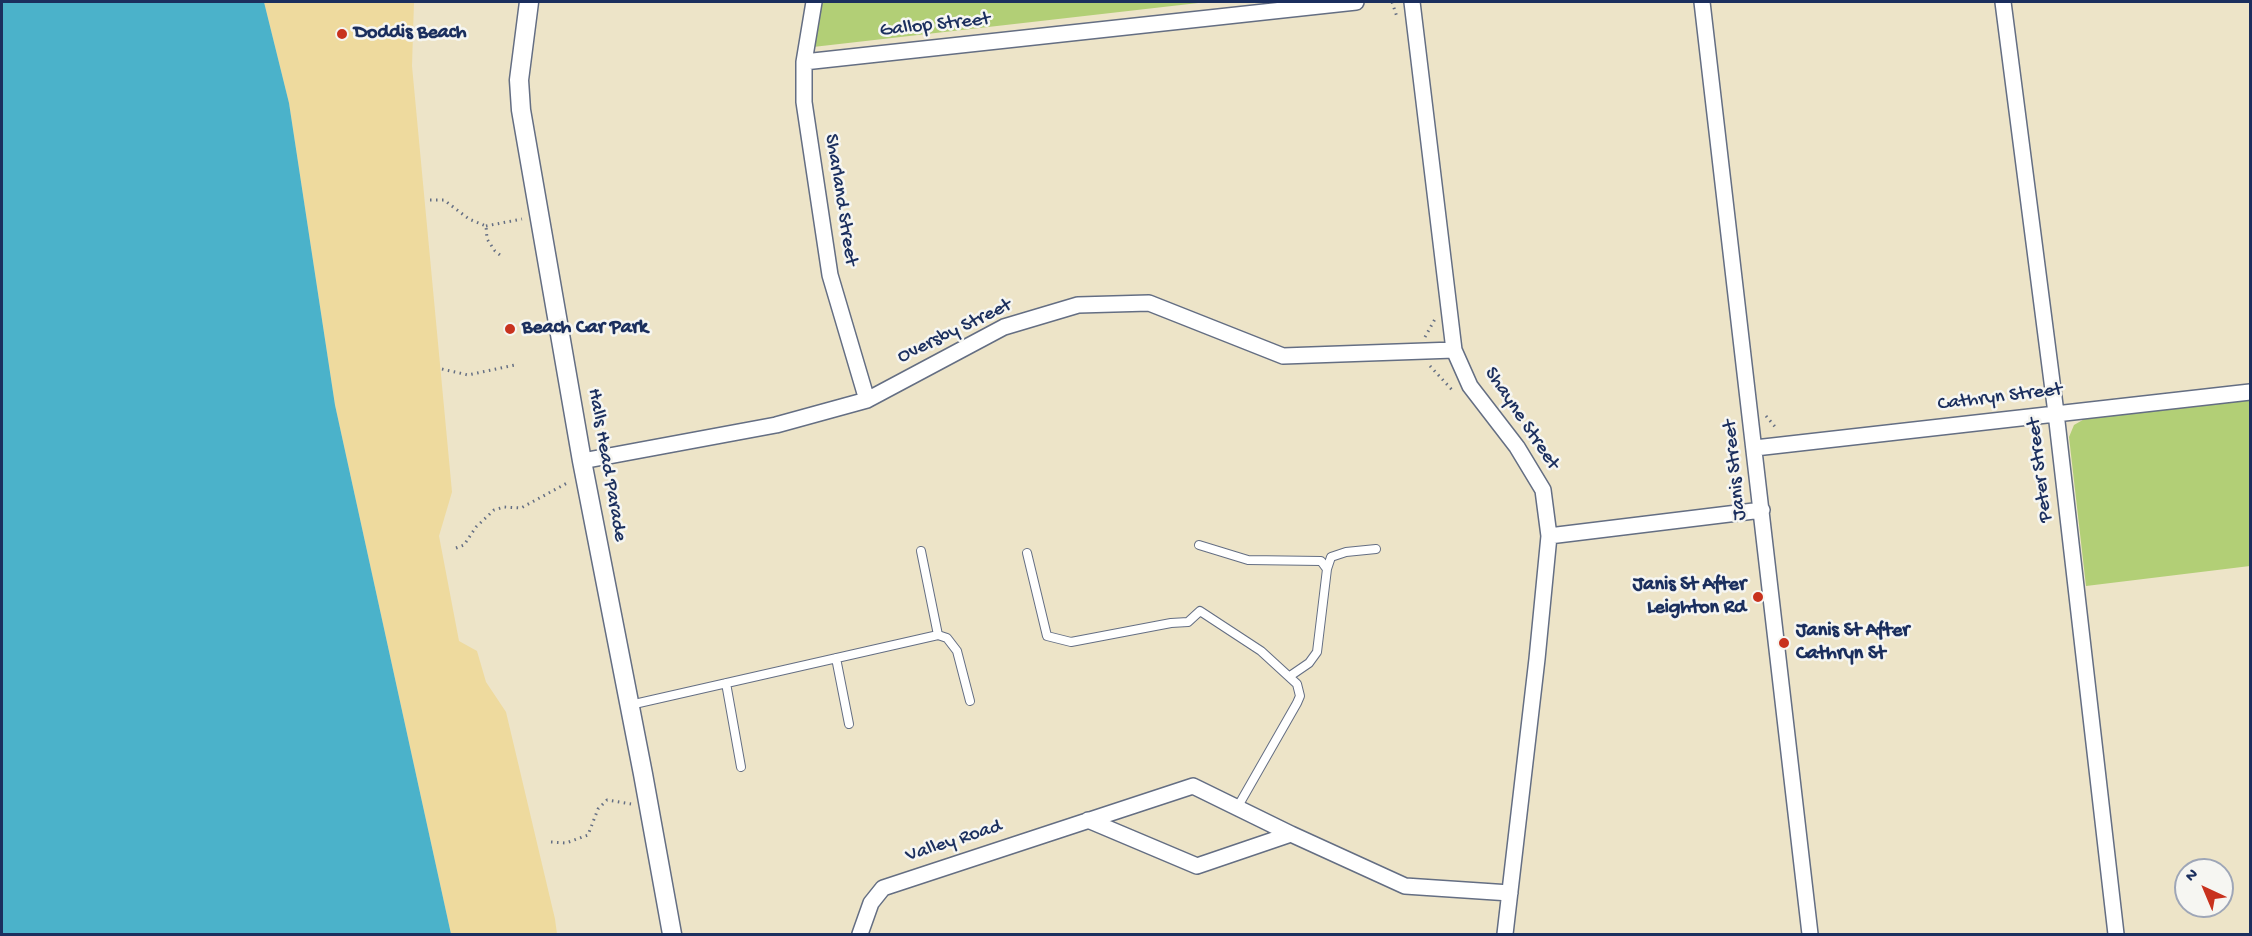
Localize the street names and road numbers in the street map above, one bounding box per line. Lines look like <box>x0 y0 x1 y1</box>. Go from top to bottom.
street label: Gallop Street <box>879 8 991 44</box>
street label: Sharland Street <box>818 132 862 268</box>
street label: Oversby Street <box>894 294 1016 370</box>
street label: Shayne Street <box>1478 363 1564 475</box>
street label: Cathryn Street <box>1936 378 2064 418</box>
street label: Halls Head Parade <box>581 387 631 543</box>
street label: Peter Street <box>2023 416 2059 524</box>
street label: Janis Street <box>1719 419 1753 521</box>
street label: Valley Road <box>903 815 1005 869</box>

